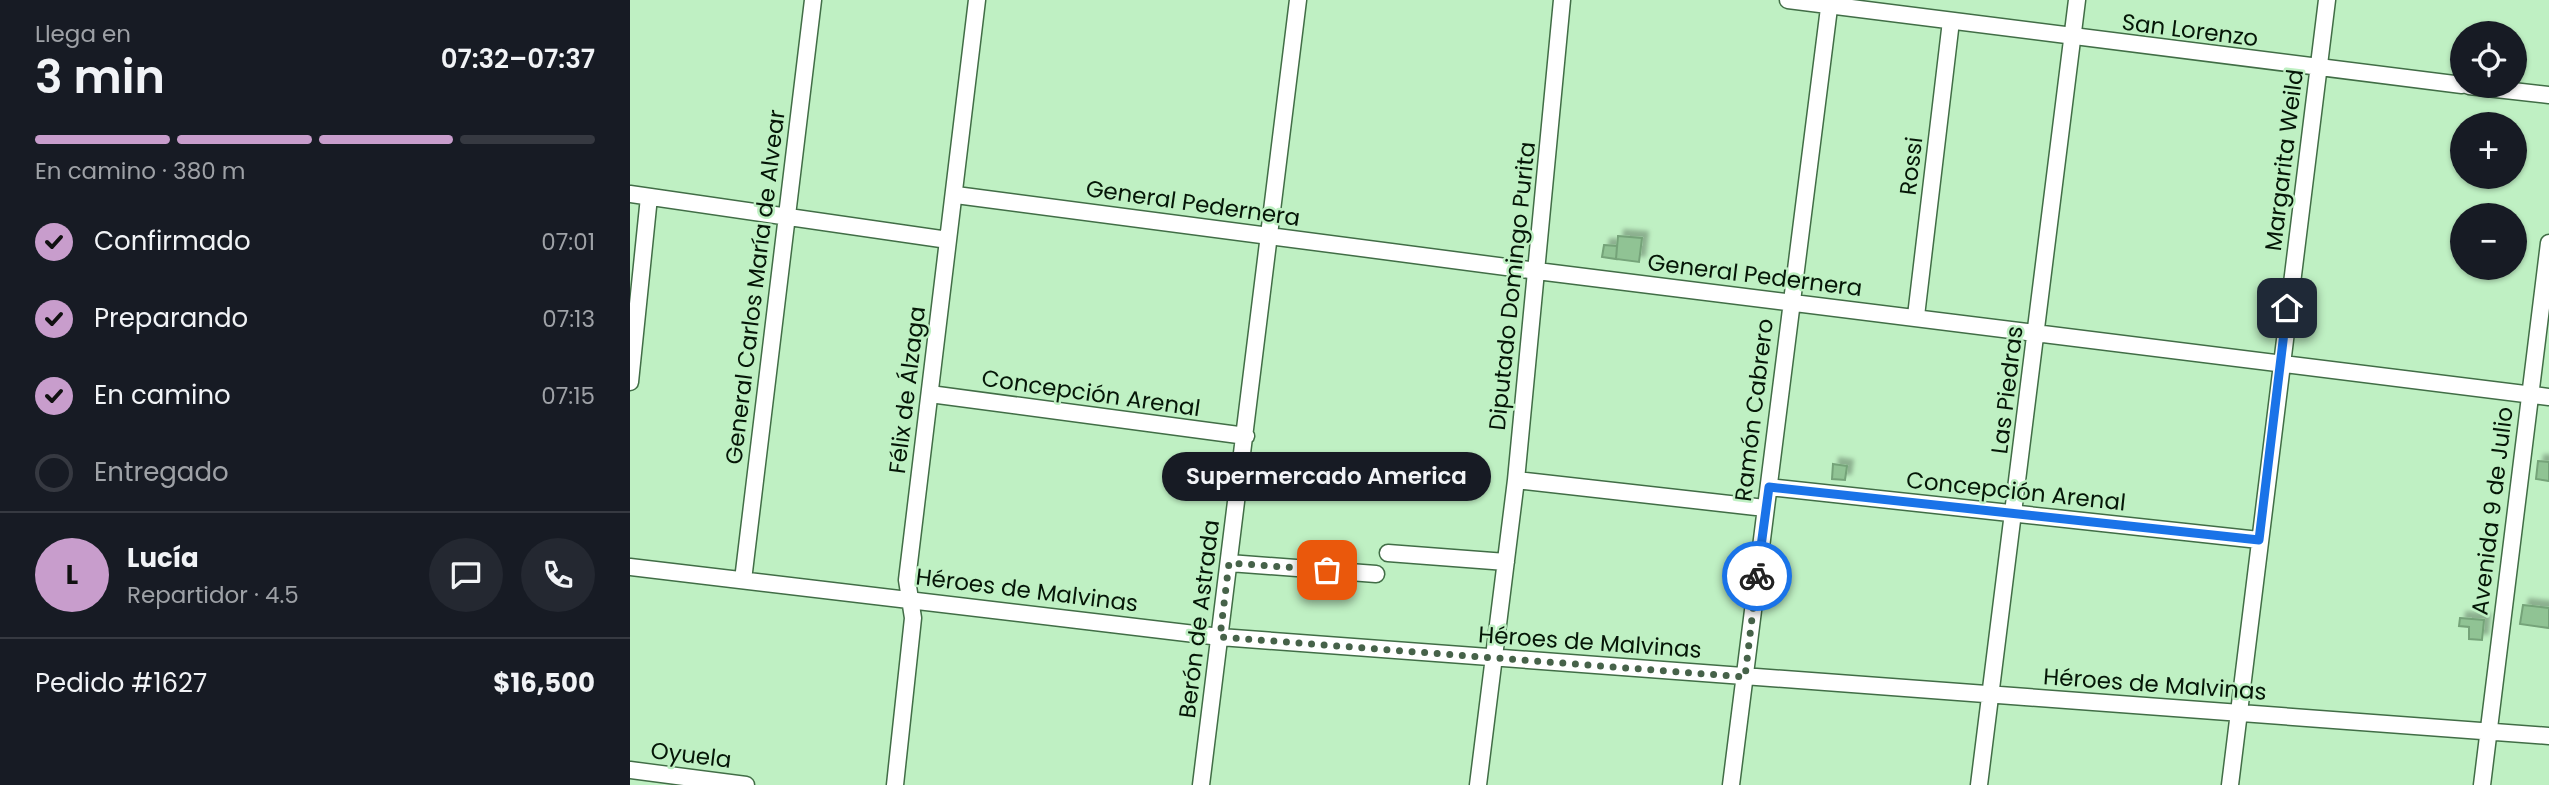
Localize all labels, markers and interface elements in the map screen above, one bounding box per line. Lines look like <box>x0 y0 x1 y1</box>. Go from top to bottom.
street label: San Lorenzo <box>2120 6 2260 54</box>
text: Llega en <box>35 18 131 50</box>
map controls <box>2450 21 2527 280</box>
button: locate <box>2450 21 2527 98</box>
text: 07:32–07:37 <box>441 41 595 77</box>
text: 3 min <box>35 45 165 109</box>
street label: Margarita Weild <box>2257 67 2311 253</box>
street label: General Carlos María de Alvear <box>717 108 793 466</box>
button: + <box>2450 112 2527 189</box>
street label: Rossi <box>1892 135 1930 197</box>
street label: Diputado Domingo Purita <box>1481 140 1543 432</box>
text: En camino · 380 m <box>35 155 245 187</box>
street label: General Pedernera <box>1084 172 1302 234</box>
button: − <box>2450 203 2527 280</box>
icon: check <box>35 223 73 261</box>
text: Confirmado <box>94 223 251 259</box>
text: 07:01 <box>541 226 595 258</box>
street label: General Pedernera <box>1646 246 1864 304</box>
pin <box>2257 278 2317 338</box>
icon: home <box>2268 289 2306 327</box>
icon: check <box>35 300 73 338</box>
text: Preparando <box>94 300 248 336</box>
text: 07:13 <box>542 303 595 335</box>
street label: Félix de Álzaga <box>881 304 933 476</box>
street label: Ramón Cabrero <box>1727 317 1781 503</box>
street label: Las Piedras <box>1983 324 2031 456</box>
street label: Concepción Arenal <box>980 362 1202 424</box>
icon: check <box>35 377 73 415</box>
text: En camino <box>94 377 231 413</box>
text: 07:15 <box>541 380 595 412</box>
street label: Avenida 9 de Julio <box>2463 405 2521 617</box>
callout: Supermercado America <box>1162 451 1492 500</box>
text: Entregado <box>94 454 229 490</box>
text: Supermercado America <box>1186 460 1467 492</box>
street label: Concepción Arenal <box>1905 464 2127 518</box>
street label: Berón de Astrada <box>1171 518 1227 720</box>
button: chat <box>429 538 503 612</box>
button: phone <box>521 538 595 612</box>
text: Lucía <box>127 540 199 576</box>
pin <box>1297 540 1357 600</box>
courier <box>1722 541 1792 611</box>
icon: bag <box>1308 551 1346 589</box>
text: L <box>66 557 78 593</box>
icon: bike <box>1738 557 1776 595</box>
street label: Héroes de Malvinas <box>914 560 1140 620</box>
text: Repartidor · 4.5 <box>127 579 299 611</box>
street label: Héroes de Malvinas <box>1477 618 1703 666</box>
street label: Héroes de Malvinas <box>2042 660 2268 708</box>
text: Pedido #1627 <box>35 665 207 701</box>
text: $16,500 <box>493 665 595 701</box>
street label: Oyuela <box>649 734 733 776</box>

